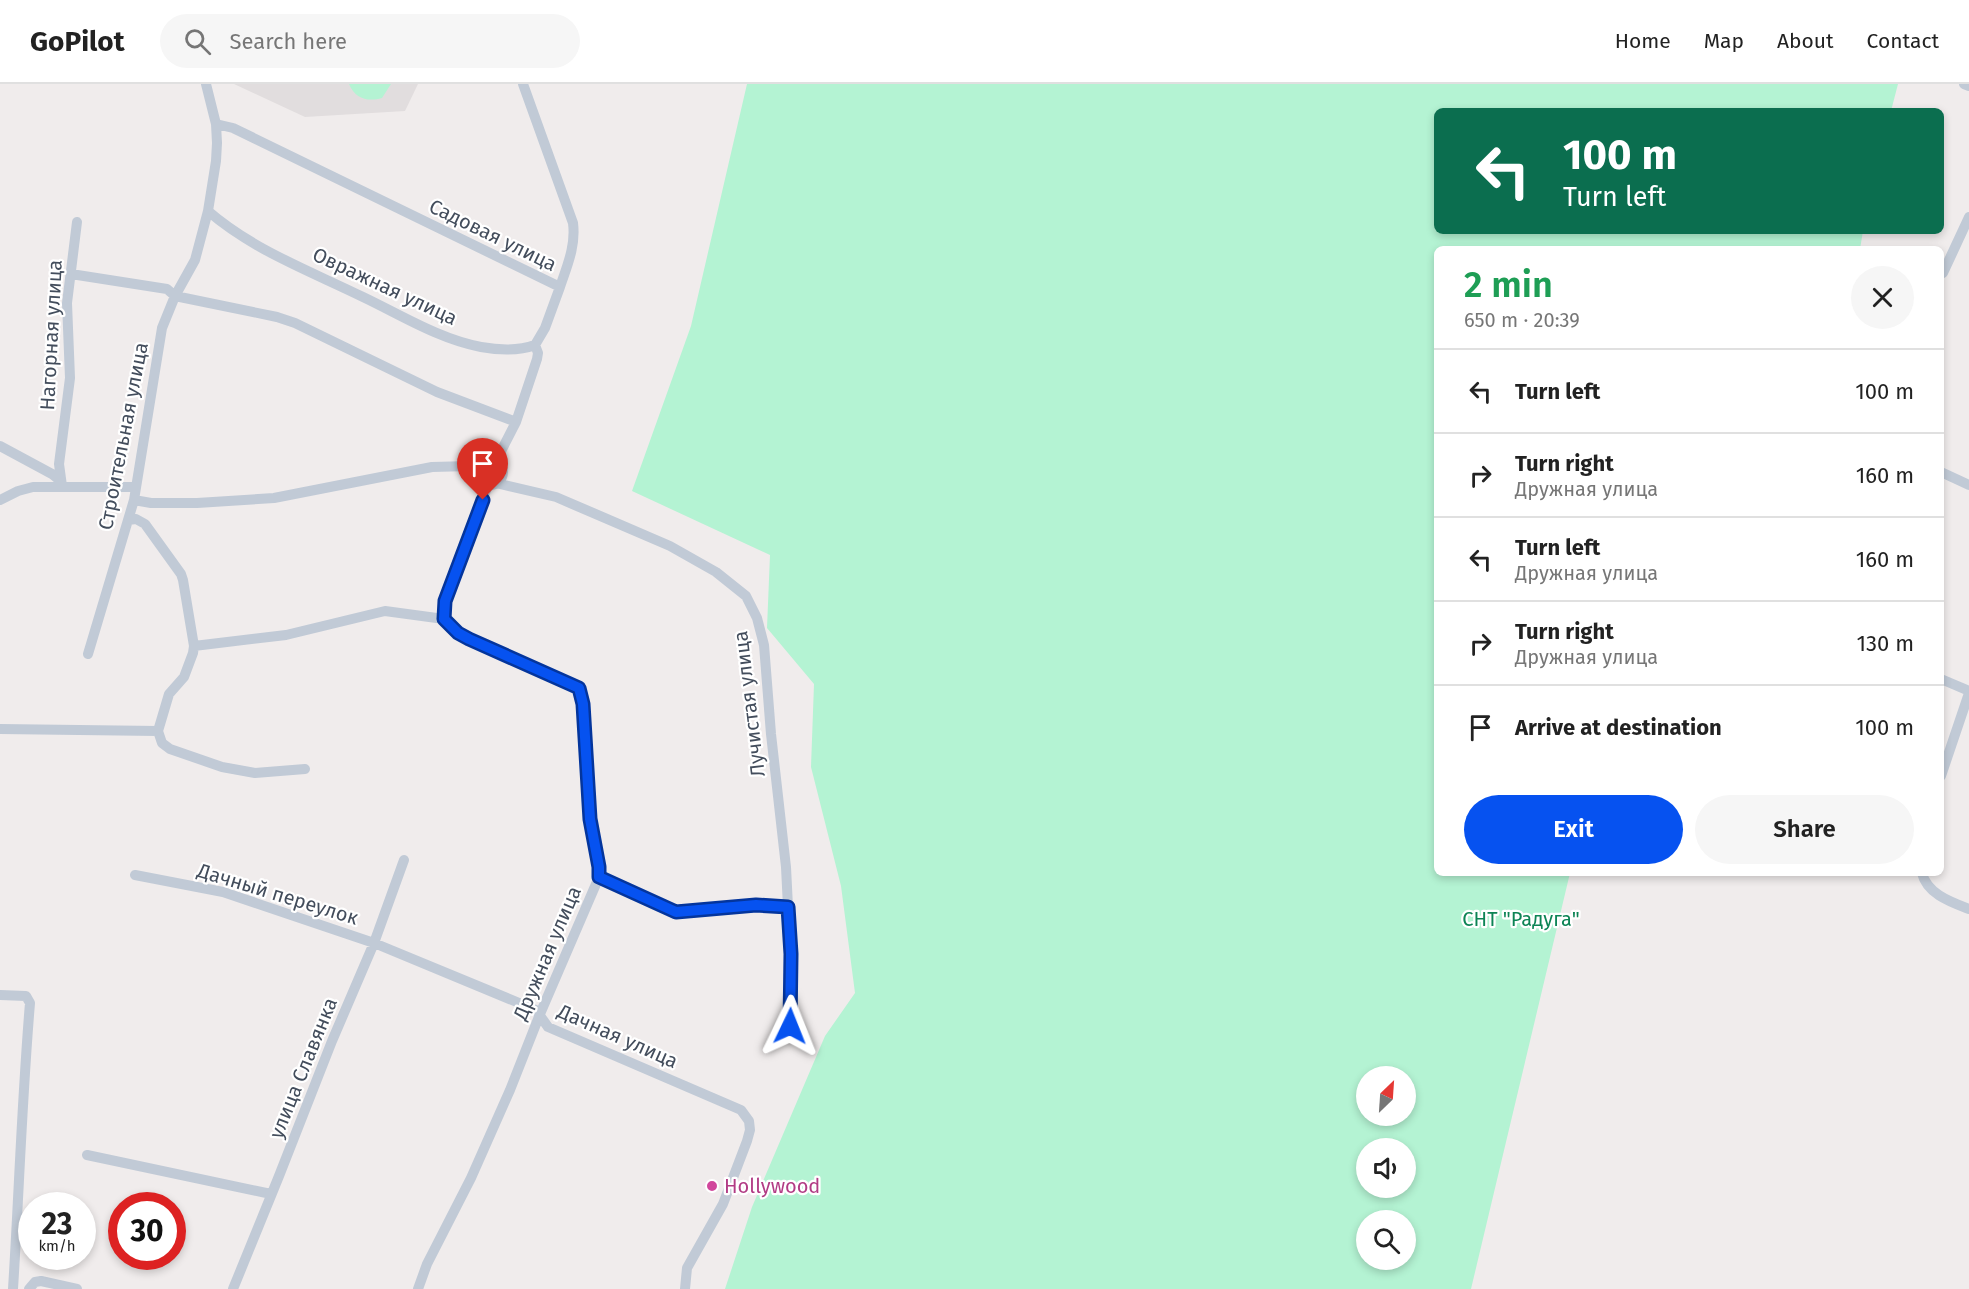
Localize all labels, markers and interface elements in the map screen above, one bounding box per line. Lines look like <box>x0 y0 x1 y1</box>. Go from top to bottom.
search box <box>160 14 580 68</box>
text: GoPilot <box>30 25 124 58</box>
icon: search <box>181 25 214 58</box>
text: Search here <box>229 28 347 55</box>
text: Home <box>1615 28 1671 54</box>
text: Map <box>1704 28 1744 54</box>
text: About <box>1777 28 1834 54</box>
text: Contact <box>1867 28 1939 54</box>
text: 100 m <box>1563 130 1677 180</box>
icon: left <box>1464 132 1542 210</box>
text: Turn left <box>1563 181 1666 213</box>
street label: Садовая улица <box>425 194 561 276</box>
street label: Овражная улица <box>309 242 461 330</box>
street label: Нагорная улица <box>35 259 67 411</box>
text: 2 min <box>1464 263 1553 307</box>
button: close <box>1851 266 1914 329</box>
text: 650 m · 20:39 <box>1464 308 1580 332</box>
street label: Строительная улица <box>93 340 153 532</box>
icon: left <box>1464 375 1497 408</box>
text: Turn left <box>1515 378 1600 405</box>
text: 100 m <box>1855 378 1914 405</box>
pin <box>457 438 508 500</box>
icon: arrive <box>466 447 499 480</box>
text: Turn right <box>1515 450 1614 477</box>
icon: right <box>1464 459 1497 492</box>
text: 160 m <box>1856 462 1914 489</box>
text: Дружная улица <box>1515 477 1658 501</box>
text: Turn left <box>1515 534 1600 561</box>
icon: left <box>1464 543 1497 576</box>
text: 160 m <box>1856 546 1914 573</box>
text: Дружная улица <box>1515 561 1658 585</box>
text: Turn right <box>1515 618 1614 645</box>
icon: right <box>1464 627 1497 660</box>
street label: Лучистая улица <box>728 630 770 778</box>
text: 130 m <box>1857 630 1914 657</box>
text: Дружная улица <box>1515 645 1658 669</box>
icon: arrive <box>1464 711 1497 744</box>
text: Arrive at destination <box>1515 714 1722 741</box>
text: 100 m <box>1855 714 1914 741</box>
button: Exit <box>1464 795 1683 864</box>
button: Share <box>1695 795 1914 864</box>
street label: Дачный переулок <box>194 858 362 930</box>
street label: Дружная улица <box>508 882 586 1024</box>
park label: СНТ "Радуга" <box>1462 907 1580 931</box>
street label: улица Славянка <box>264 994 342 1142</box>
position arrow <box>758 994 822 1058</box>
street label: Дачная улица <box>553 998 682 1073</box>
north arrow <box>1356 1066 1416 1126</box>
map controls <box>1356 1066 1416 1270</box>
button: sound <box>1356 1138 1416 1198</box>
place label: Hollywood <box>724 1174 820 1198</box>
marker: Hollywood <box>705 1179 719 1193</box>
speed limit sign: 30 <box>108 1192 186 1270</box>
text: 23 <box>42 1206 72 1242</box>
button: search <box>1356 1210 1416 1270</box>
text: km/h <box>38 1237 76 1255</box>

